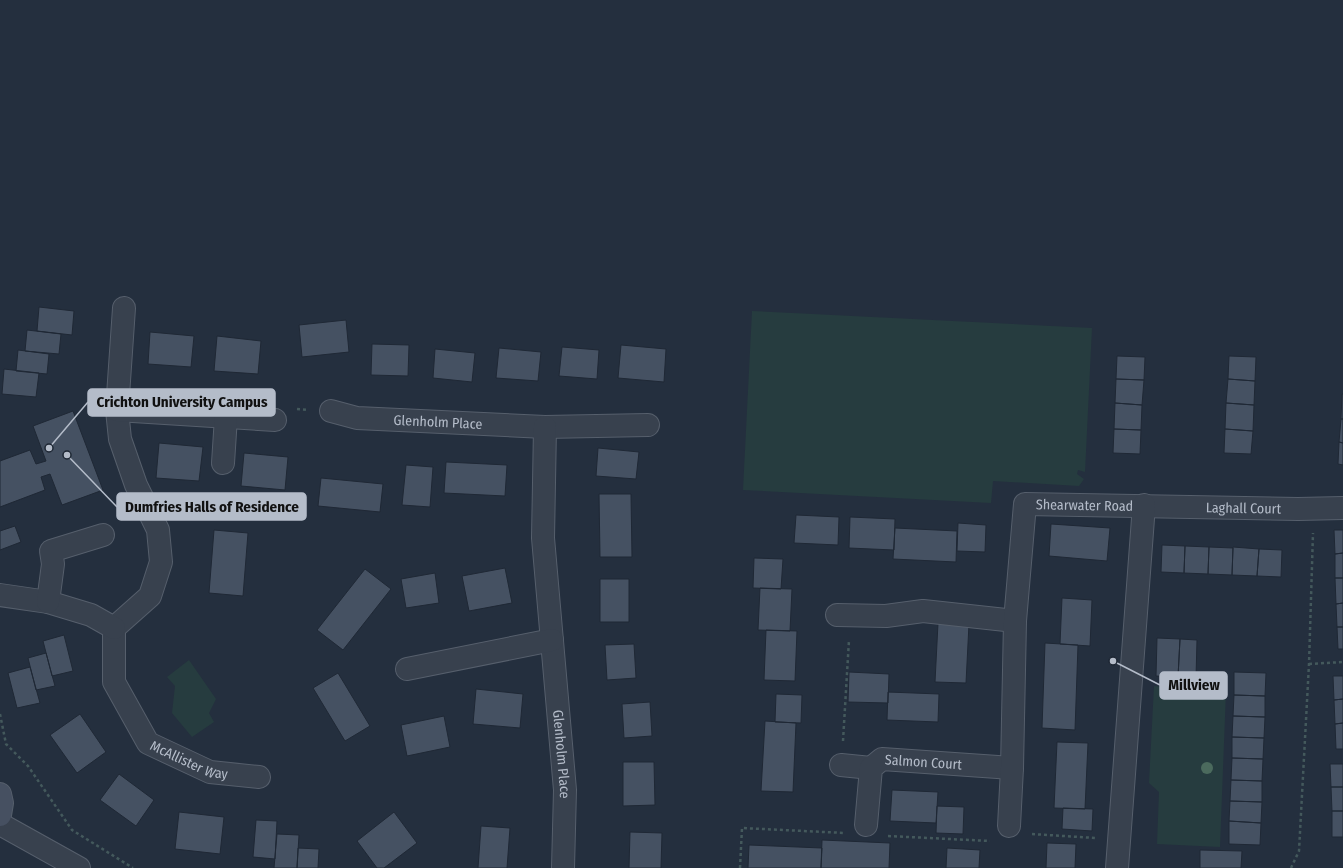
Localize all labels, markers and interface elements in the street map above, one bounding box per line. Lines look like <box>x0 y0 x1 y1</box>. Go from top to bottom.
callout: Crichton University Campus <box>88 389 275 416</box>
text: Crichton University Campus <box>97 393 268 411</box>
street label: Glenholm Place <box>393 412 483 433</box>
callout: Dumfries Halls of Residence <box>117 493 306 520</box>
street label: Shearwater Road <box>1036 496 1133 515</box>
text: Dumfries Halls of Residence <box>125 498 299 516</box>
street label: Laghall Court <box>1206 499 1282 518</box>
callout: Millview <box>1160 672 1227 699</box>
text: Millview <box>1168 676 1220 694</box>
street label: Glenholm Place <box>549 709 573 799</box>
street label: McAllister Way <box>147 737 229 783</box>
street label: Salmon Court <box>884 751 963 774</box>

